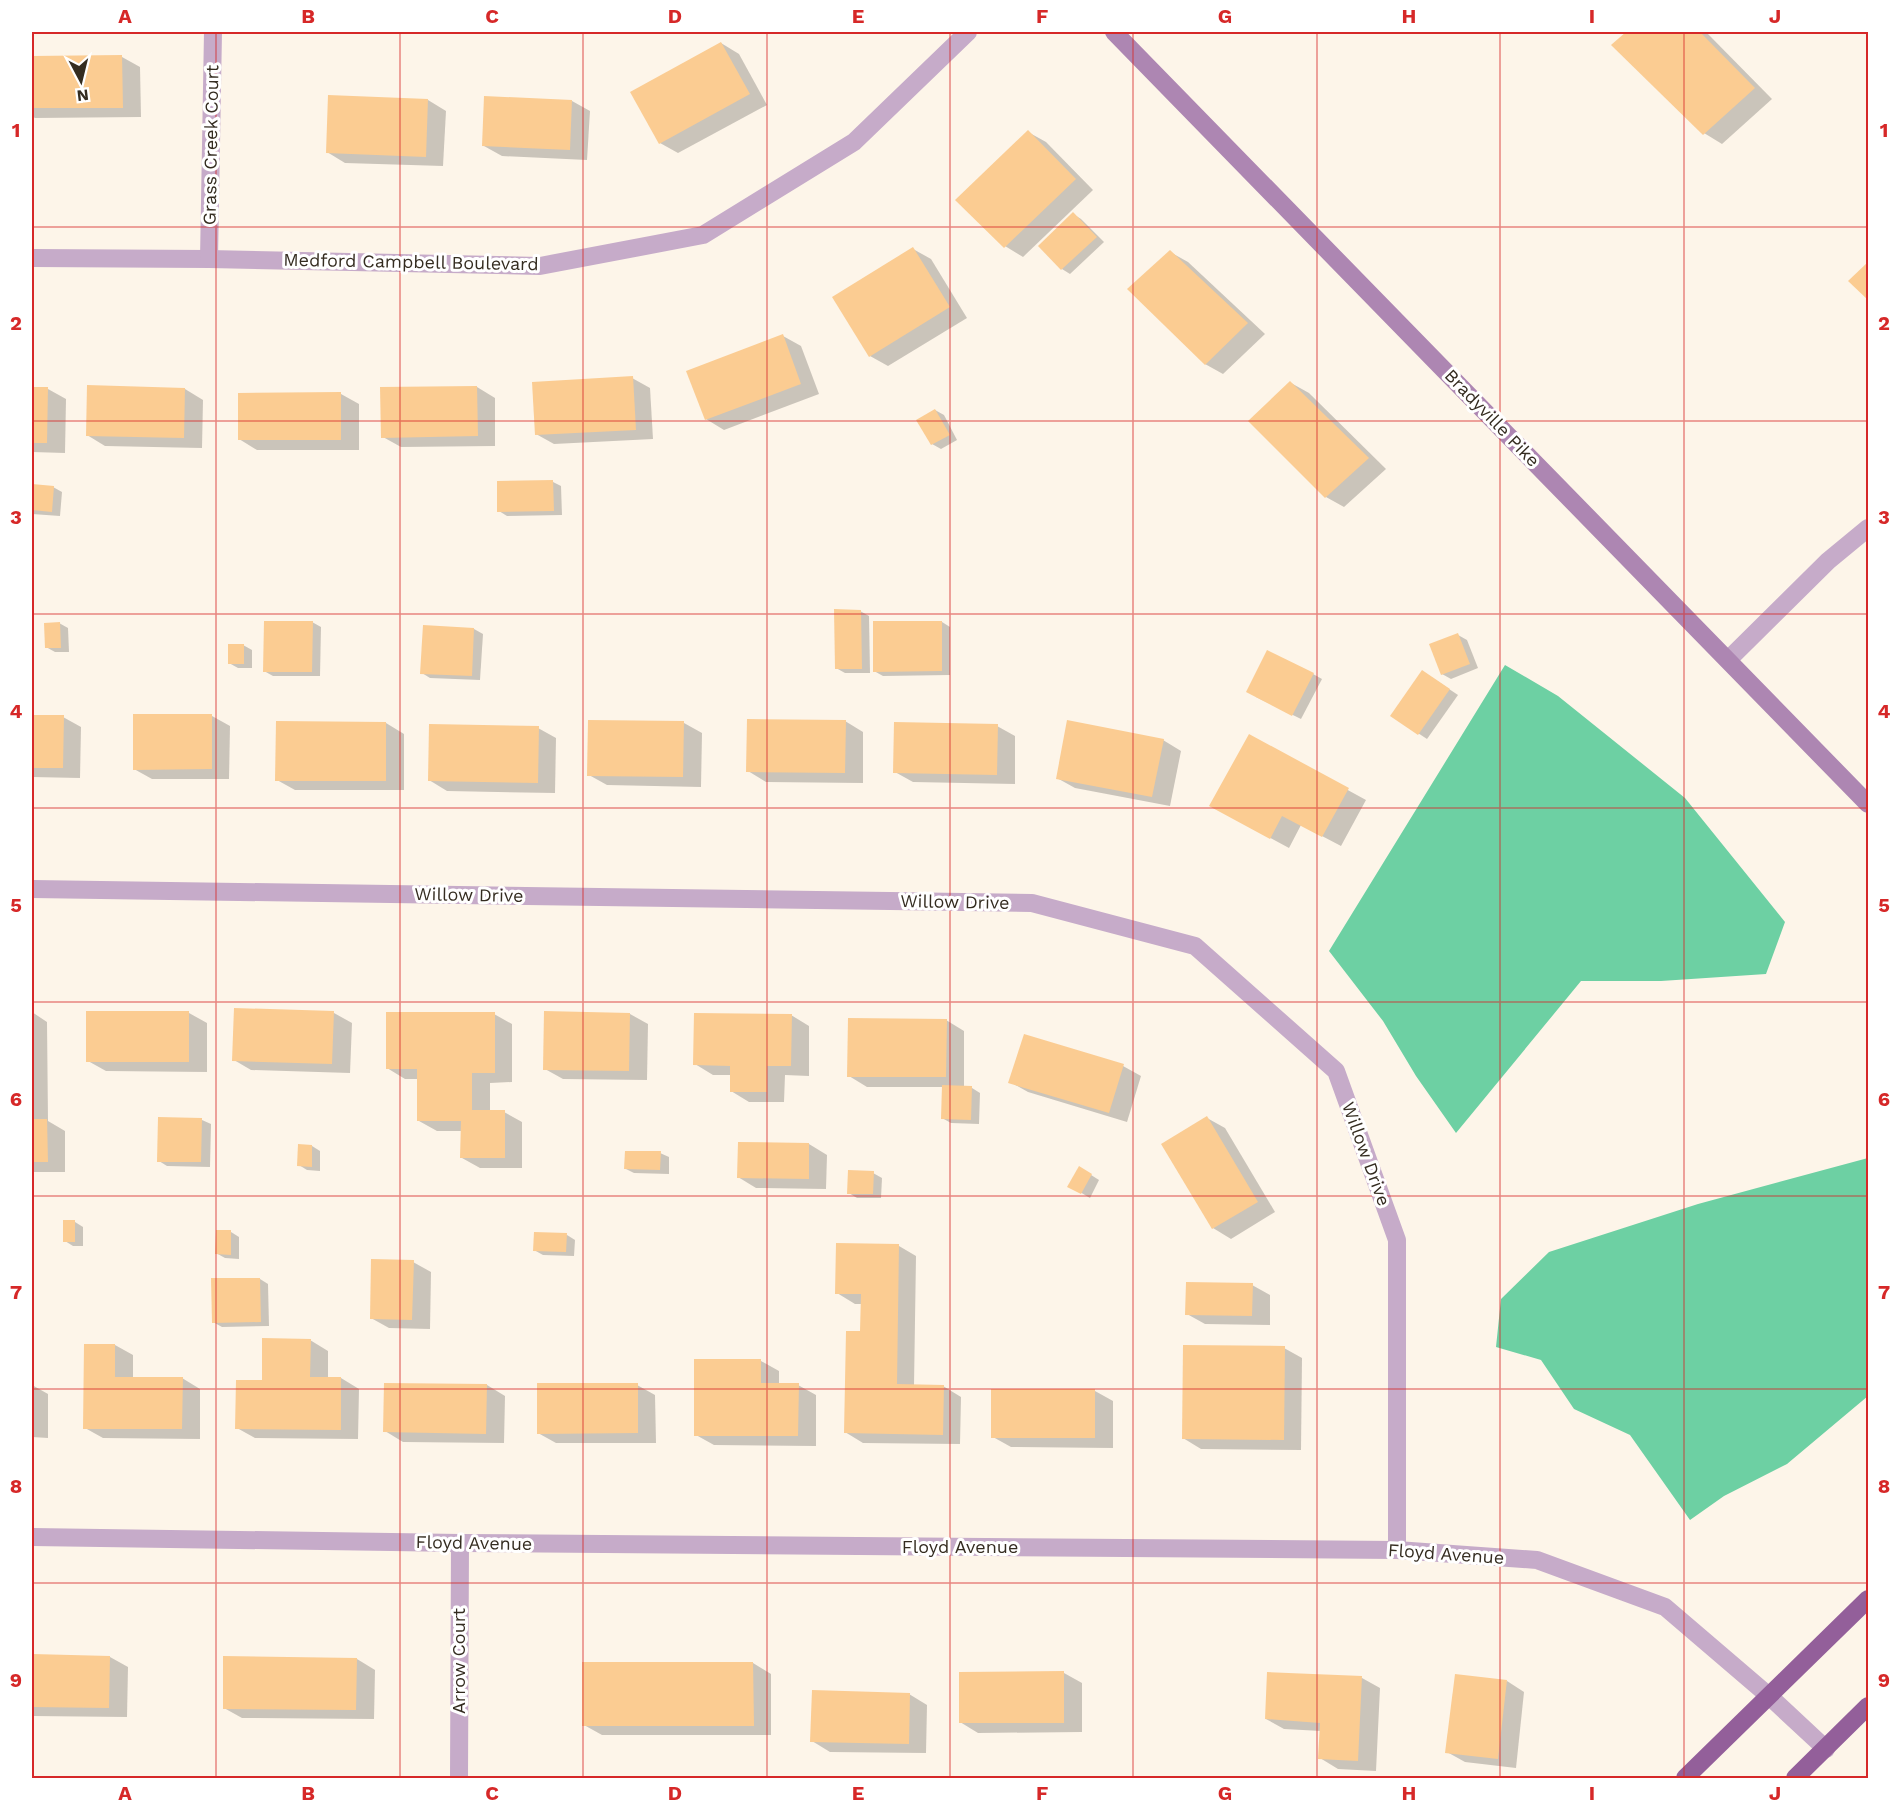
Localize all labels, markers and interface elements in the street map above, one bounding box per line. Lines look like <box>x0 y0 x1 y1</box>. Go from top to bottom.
text: A <box>118 4 132 28</box>
text: B <box>301 4 315 28</box>
text: C <box>485 4 499 28</box>
text: D <box>668 4 682 28</box>
text: E <box>852 4 864 28</box>
text: F <box>1036 4 1048 28</box>
text: G <box>1218 4 1232 28</box>
text: H <box>1402 4 1416 28</box>
text: I <box>1589 4 1595 28</box>
text: J <box>1769 4 1781 28</box>
north arrow <box>51 51 111 111</box>
street label: Grass Creek Court <box>199 64 222 225</box>
text: N <box>76 85 90 106</box>
text: 1 <box>12 118 20 142</box>
text: 1 <box>1880 118 1888 142</box>
street label: Medford Campbell Boulevard <box>283 249 539 274</box>
text: 2 <box>10 311 22 335</box>
text: 2 <box>1878 311 1890 335</box>
street label: Bradyville Pike <box>1441 365 1544 471</box>
text: 3 <box>10 505 22 529</box>
text: 3 <box>1878 505 1890 529</box>
text: 4 <box>10 699 23 723</box>
text: 4 <box>1878 699 1891 723</box>
street label: Willow Drive <box>414 883 524 906</box>
street label: Willow Drive <box>900 890 1010 913</box>
text: 5 <box>10 893 22 917</box>
text: 5 <box>1878 893 1890 917</box>
text: 6 <box>10 1087 22 1111</box>
text: 6 <box>1878 1087 1890 1111</box>
street label: Willow Drive <box>1338 1099 1395 1209</box>
text: 7 <box>10 1280 22 1304</box>
text: 7 <box>1878 1280 1890 1304</box>
text: 8 <box>10 1474 22 1498</box>
text: 8 <box>1878 1474 1890 1498</box>
street label: Floyd Avenue <box>415 1531 533 1554</box>
street label: Floyd Avenue <box>902 1536 1018 1557</box>
street label: Floyd Avenue <box>1387 1539 1505 1568</box>
street label: Arrow Court <box>448 1607 469 1714</box>
text: 9 <box>10 1668 22 1692</box>
text: 9 <box>1878 1668 1890 1692</box>
text: A <box>118 1781 132 1805</box>
text: B <box>301 1781 315 1805</box>
text: C <box>485 1781 499 1805</box>
text: D <box>668 1781 682 1805</box>
text: E <box>852 1781 864 1805</box>
text: F <box>1036 1781 1048 1805</box>
text: G <box>1218 1781 1232 1805</box>
text: H <box>1402 1781 1416 1805</box>
text: I <box>1589 1781 1595 1805</box>
text: J <box>1769 1781 1781 1805</box>

